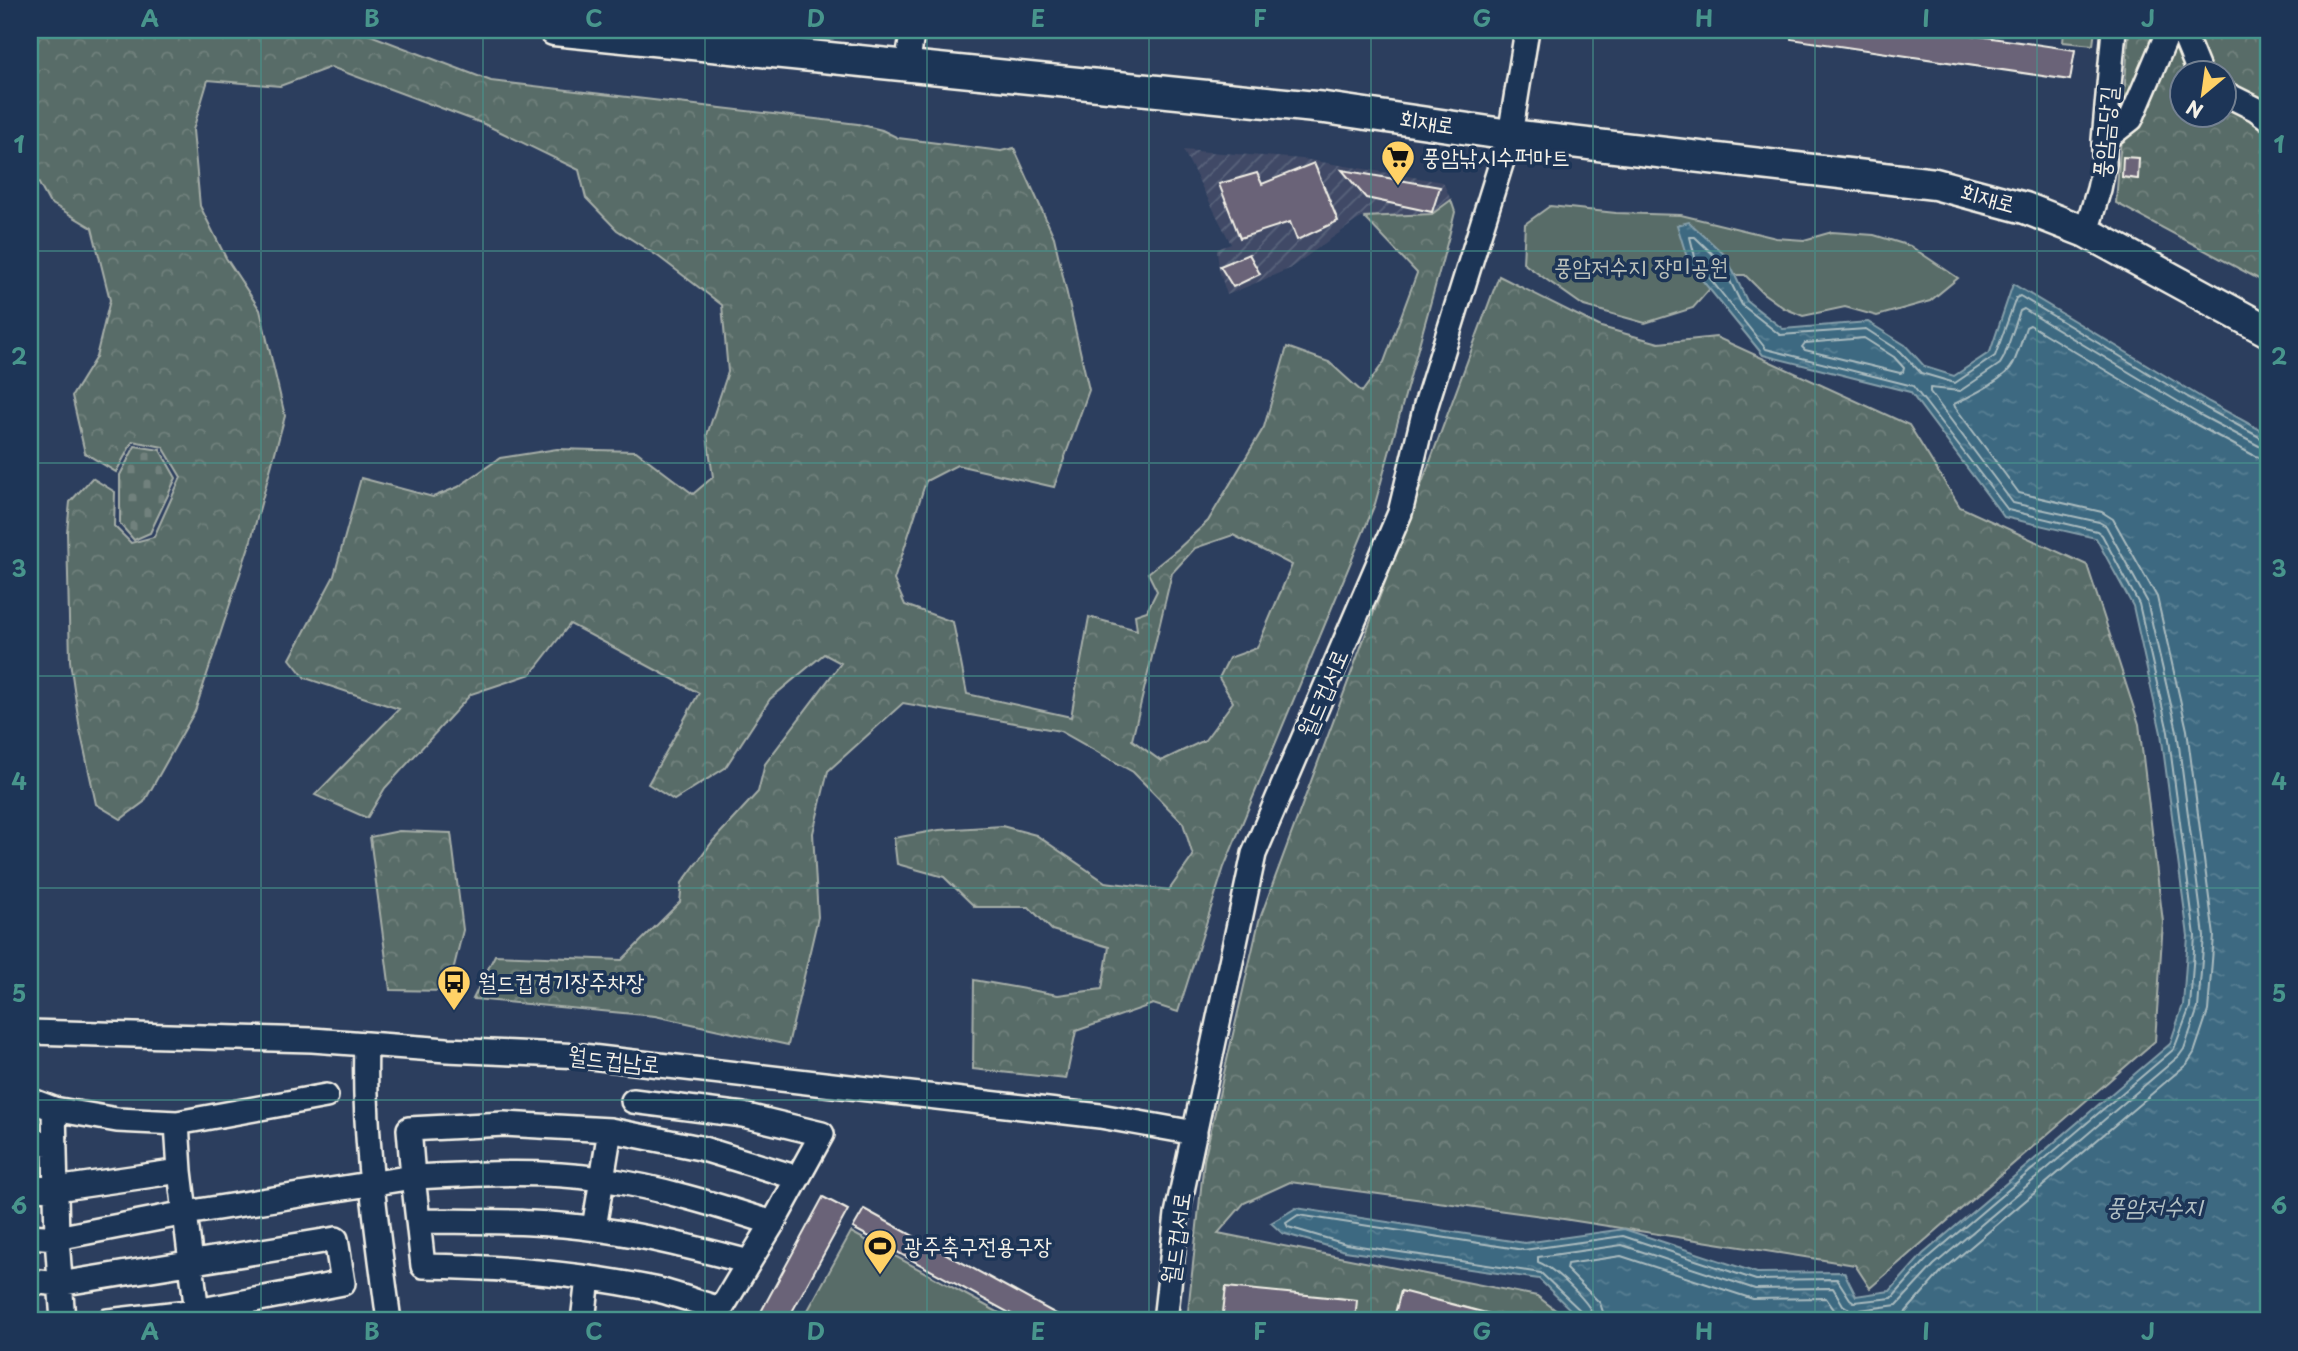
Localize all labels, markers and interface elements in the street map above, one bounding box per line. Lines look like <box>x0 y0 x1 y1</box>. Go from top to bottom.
text: A <box>141 0 159 35</box>
text: B <box>364 0 380 35</box>
text: C <box>585 0 603 35</box>
text: D <box>807 0 825 35</box>
text: E <box>1031 0 1045 35</box>
text: F <box>1253 0 1267 35</box>
text: G <box>1473 0 1491 35</box>
text: H <box>1695 0 1713 35</box>
text: I <box>1922 0 1930 35</box>
text: J <box>2141 0 2155 35</box>
north arrow <box>2168 60 2238 130</box>
street label: 풍암금당길 <box>2082 84 2125 179</box>
text: N <box>2181 94 2208 126</box>
street label: 회재로 <box>1397 99 1457 142</box>
text: 1 <box>14 126 25 161</box>
text: 1 <box>2274 126 2285 161</box>
supermarket icon: 풍암낚시수퍼마트 <box>1379 138 1417 187</box>
place label: 풍암낚시수퍼마트 <box>1422 138 1570 173</box>
street label: 회재로 <box>1957 172 2020 221</box>
park label: 풍암저수지 장미공원 <box>1554 248 1728 283</box>
text: 2 <box>11 338 27 373</box>
text: 2 <box>2271 338 2287 373</box>
text: 3 <box>11 550 27 585</box>
text: 3 <box>2271 550 2287 585</box>
street label: 월드컵서로 <box>1287 643 1356 742</box>
text: 4 <box>11 763 27 798</box>
text: 4 <box>2271 763 2287 798</box>
bus stop icon: 월드컵경기장주차장 <box>435 963 473 1012</box>
place label: 월드컵경기장주차장 <box>478 963 645 998</box>
text: 5 <box>12 975 26 1010</box>
text: 5 <box>2272 975 2286 1010</box>
street label: 월드컵남로 <box>566 1036 662 1081</box>
text: 6 <box>11 1187 27 1222</box>
water label: 풍암저수지 <box>2106 1187 2205 1223</box>
text: 6 <box>2271 1187 2287 1222</box>
street label: 월드컵서로 <box>1151 1190 1198 1286</box>
sports icon: 광주축구전용구장 <box>861 1227 899 1276</box>
place label: 광주축구전용구장 <box>904 1227 1052 1262</box>
text: A <box>141 1313 159 1348</box>
text: B <box>364 1313 380 1348</box>
text: C <box>585 1313 603 1348</box>
text: D <box>807 1313 825 1348</box>
text: E <box>1031 1313 1045 1348</box>
text: F <box>1253 1313 1267 1348</box>
text: G <box>1473 1313 1491 1348</box>
text: H <box>1695 1313 1713 1348</box>
text: I <box>1922 1313 1930 1348</box>
text: J <box>2141 1313 2155 1348</box>

